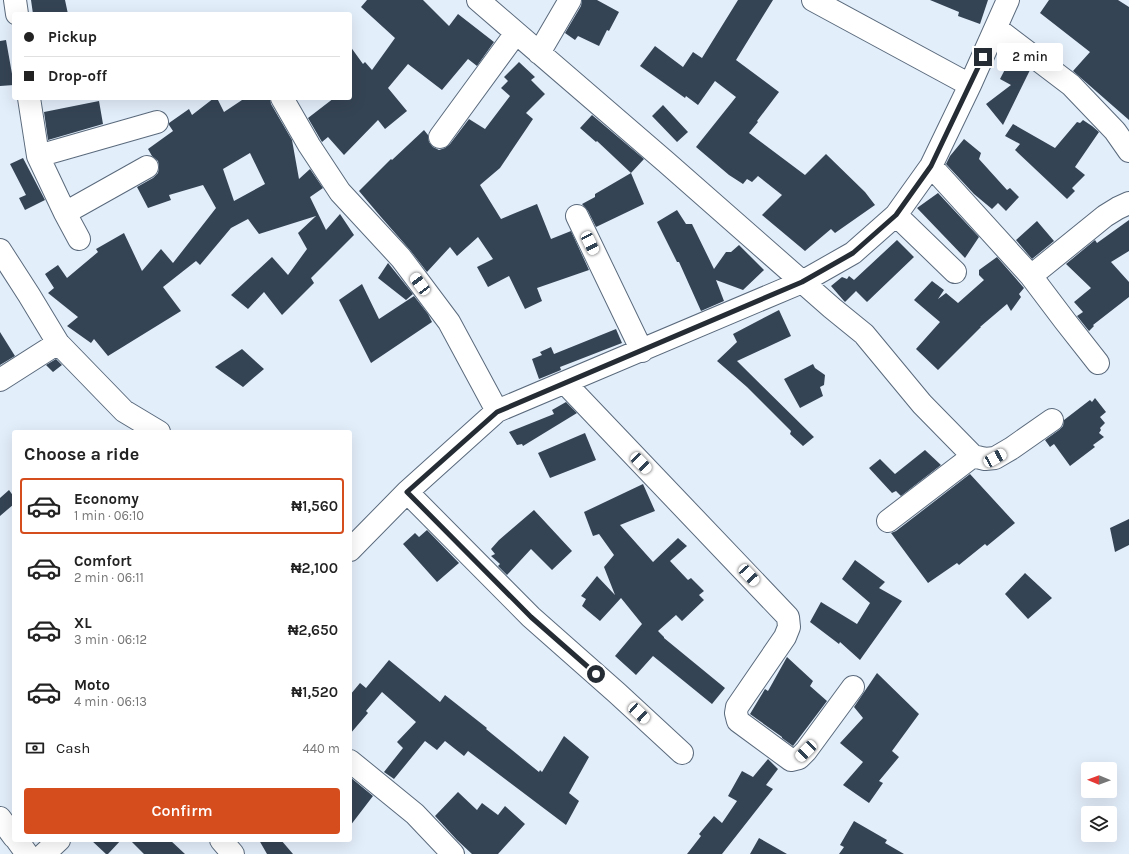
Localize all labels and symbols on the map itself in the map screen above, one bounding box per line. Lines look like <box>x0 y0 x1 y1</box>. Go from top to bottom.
callout: 2 min <box>997 43 1063 71</box>
route end <box>974 48 992 66</box>
car <box>579 230 601 256</box>
car <box>408 271 432 297</box>
car <box>982 447 1008 469</box>
car <box>628 450 654 476</box>
car <box>736 562 762 588</box>
route start <box>587 665 605 683</box>
car <box>626 700 652 726</box>
car <box>793 738 819 764</box>
north arrow <box>1081 762 1117 798</box>

